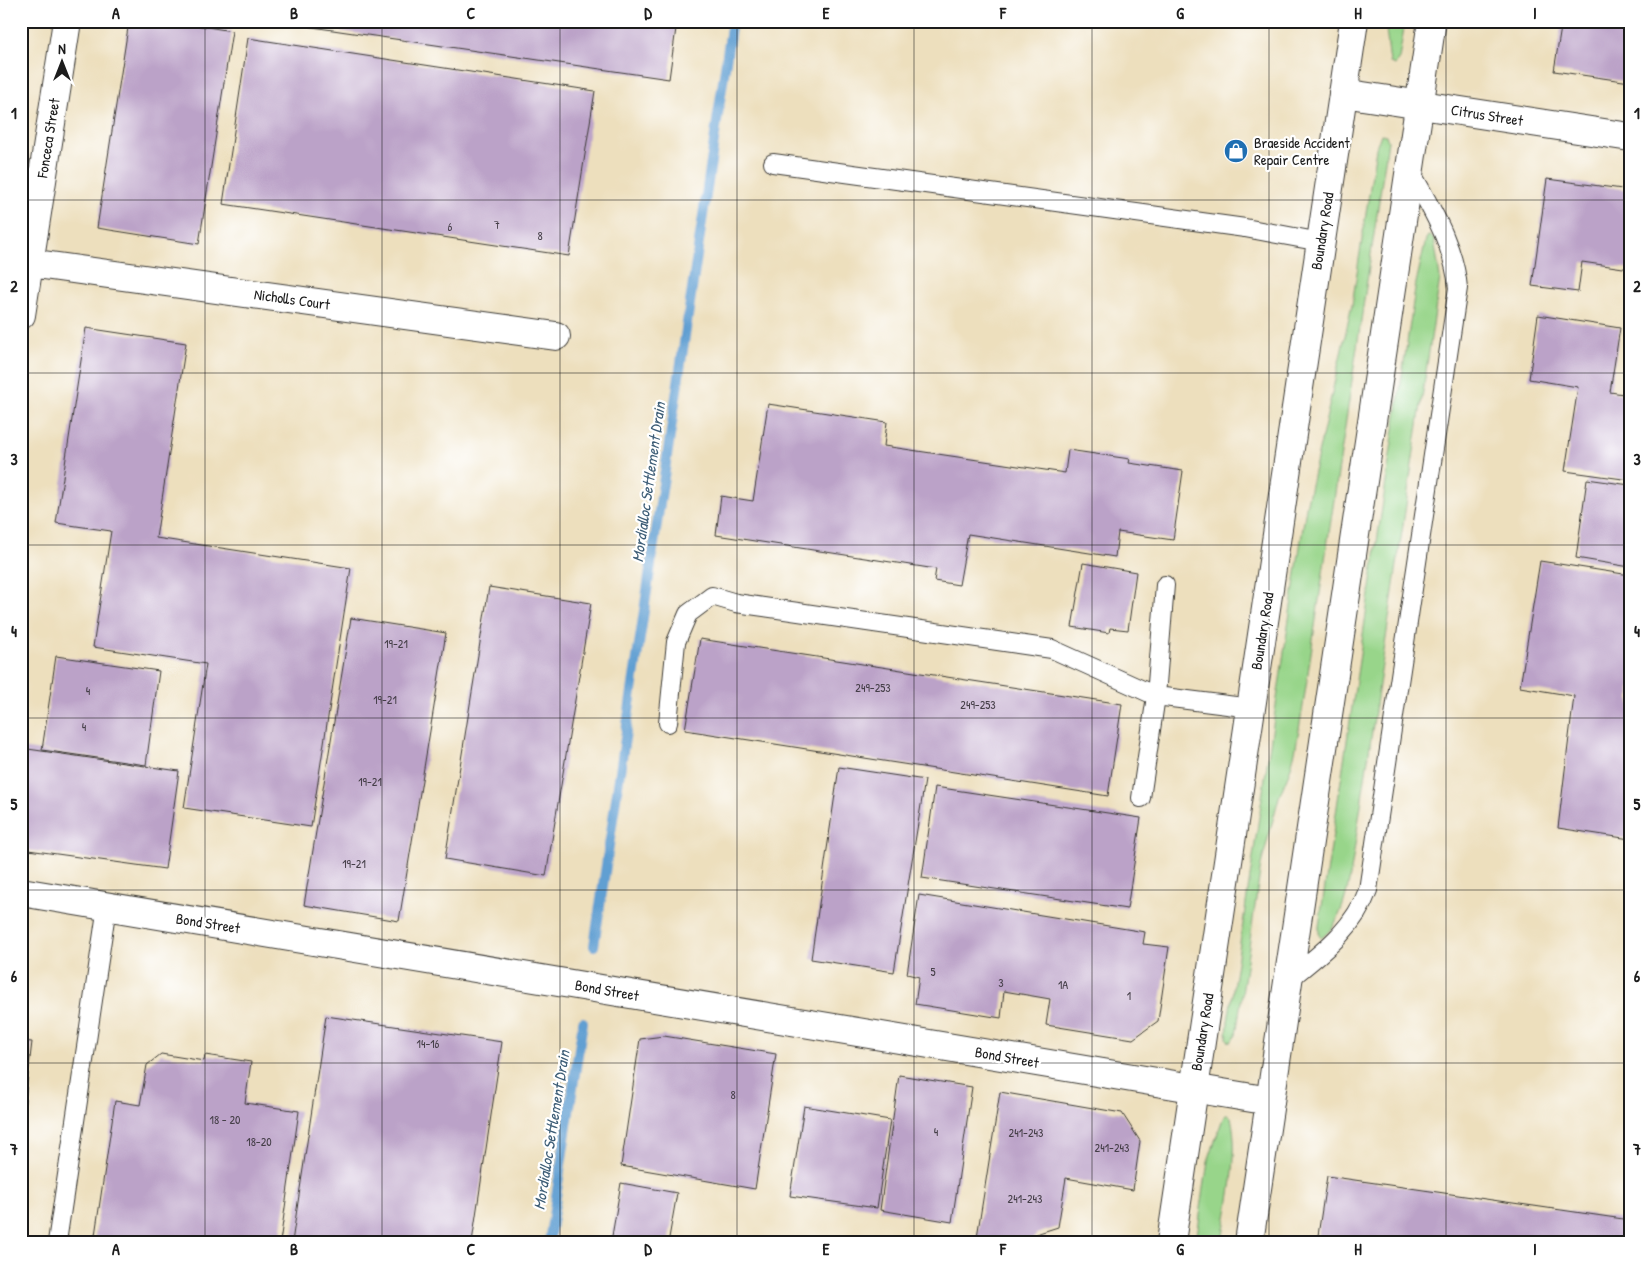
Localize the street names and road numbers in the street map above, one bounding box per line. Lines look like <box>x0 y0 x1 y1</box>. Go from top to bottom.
street label: Fonceca Street <box>31 96 65 180</box>
street label: Citrus Street <box>1449 99 1525 131</box>
street label: Boundary Road <box>1306 191 1339 271</box>
street label: Nicholls Court <box>253 283 332 315</box>
street label: Boundary Road <box>1246 591 1279 671</box>
street label: Bond Street <box>174 908 242 939</box>
street label: Bond Street <box>573 974 641 1006</box>
street label: Boundary Road <box>1186 992 1219 1072</box>
street label: Bond Street <box>973 1041 1041 1073</box>

